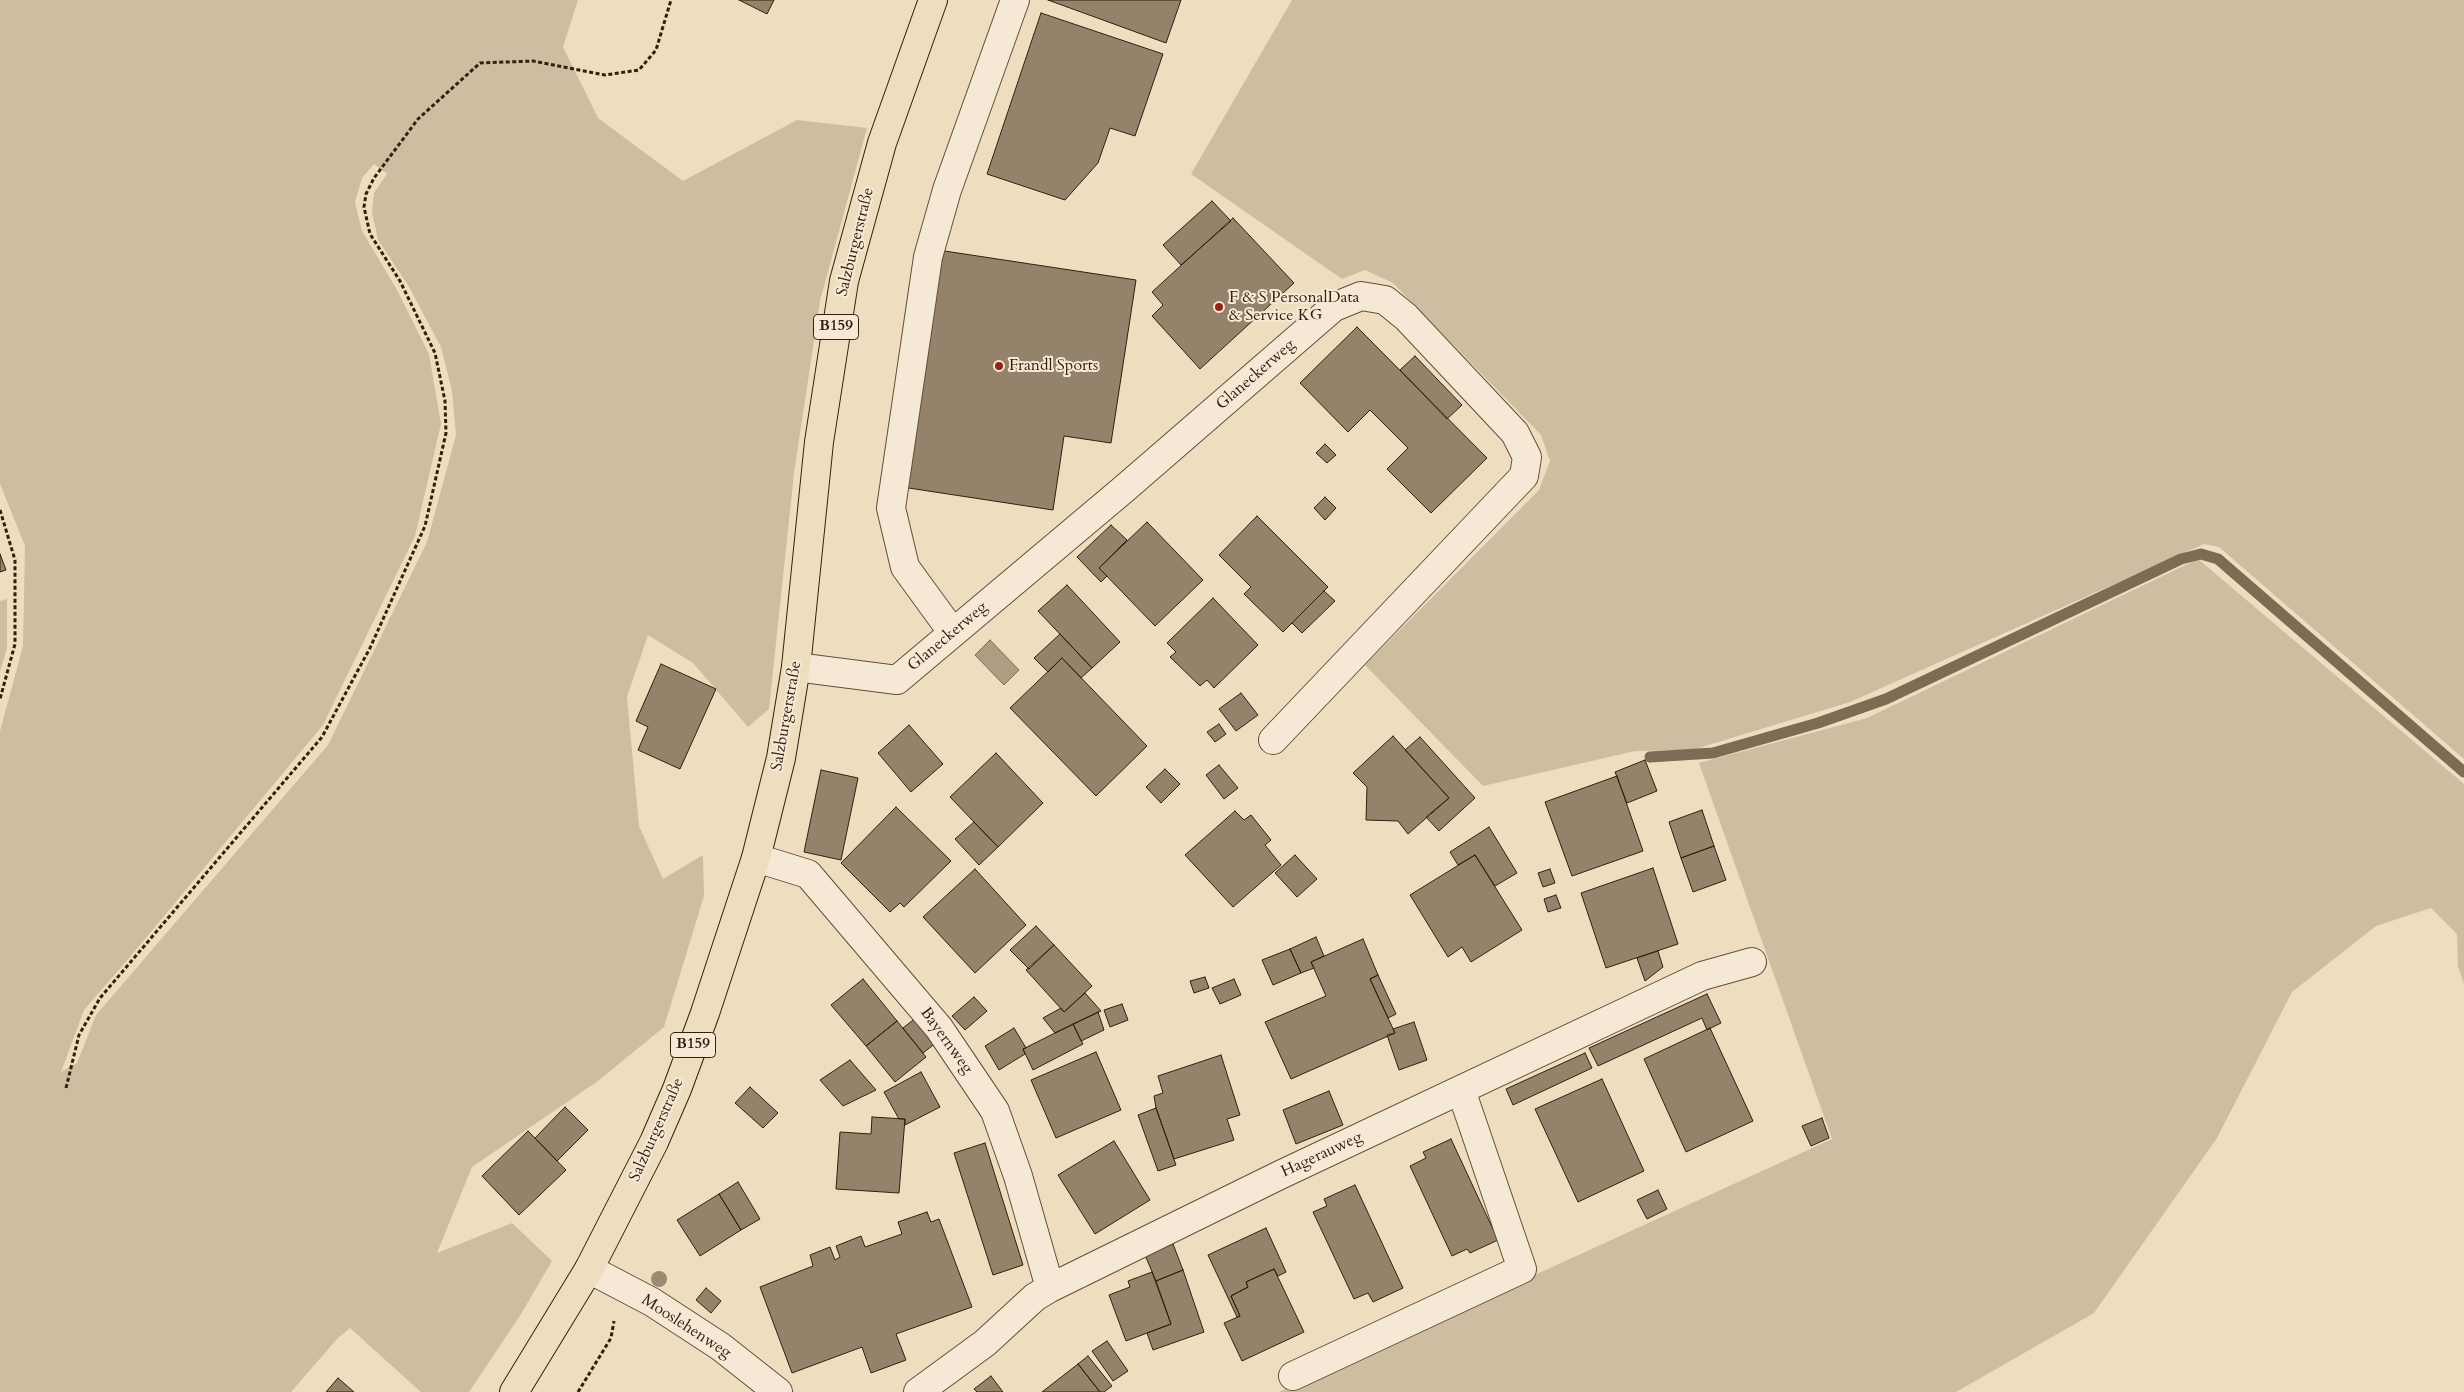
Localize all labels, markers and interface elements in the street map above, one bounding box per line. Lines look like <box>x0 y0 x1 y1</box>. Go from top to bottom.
street label: Salzburgerstraße <box>833 186 879 298</box>
place label: F & S PersonalData & Service KG <box>1229 288 1359 326</box>
marker: F & S PersonalData & Service KG <box>1213 301 1225 313</box>
road number: B159 <box>814 314 858 340</box>
street label: Glaneckerweg <box>1213 336 1299 414</box>
place label: Frandl Sports <box>1009 356 1098 376</box>
marker: Frandl Sports <box>993 360 1005 372</box>
street label: Glaneckerweg <box>904 598 992 676</box>
street label: Salzburgerstraße <box>768 659 806 773</box>
street label: Bayernweg <box>915 1004 977 1078</box>
road number: B159 <box>670 1032 716 1058</box>
street label: Salzburgerstraße <box>626 1075 688 1185</box>
street label: Hagerauweg <box>1278 1128 1366 1182</box>
street label: Mooslehenweg <box>637 1291 735 1363</box>

